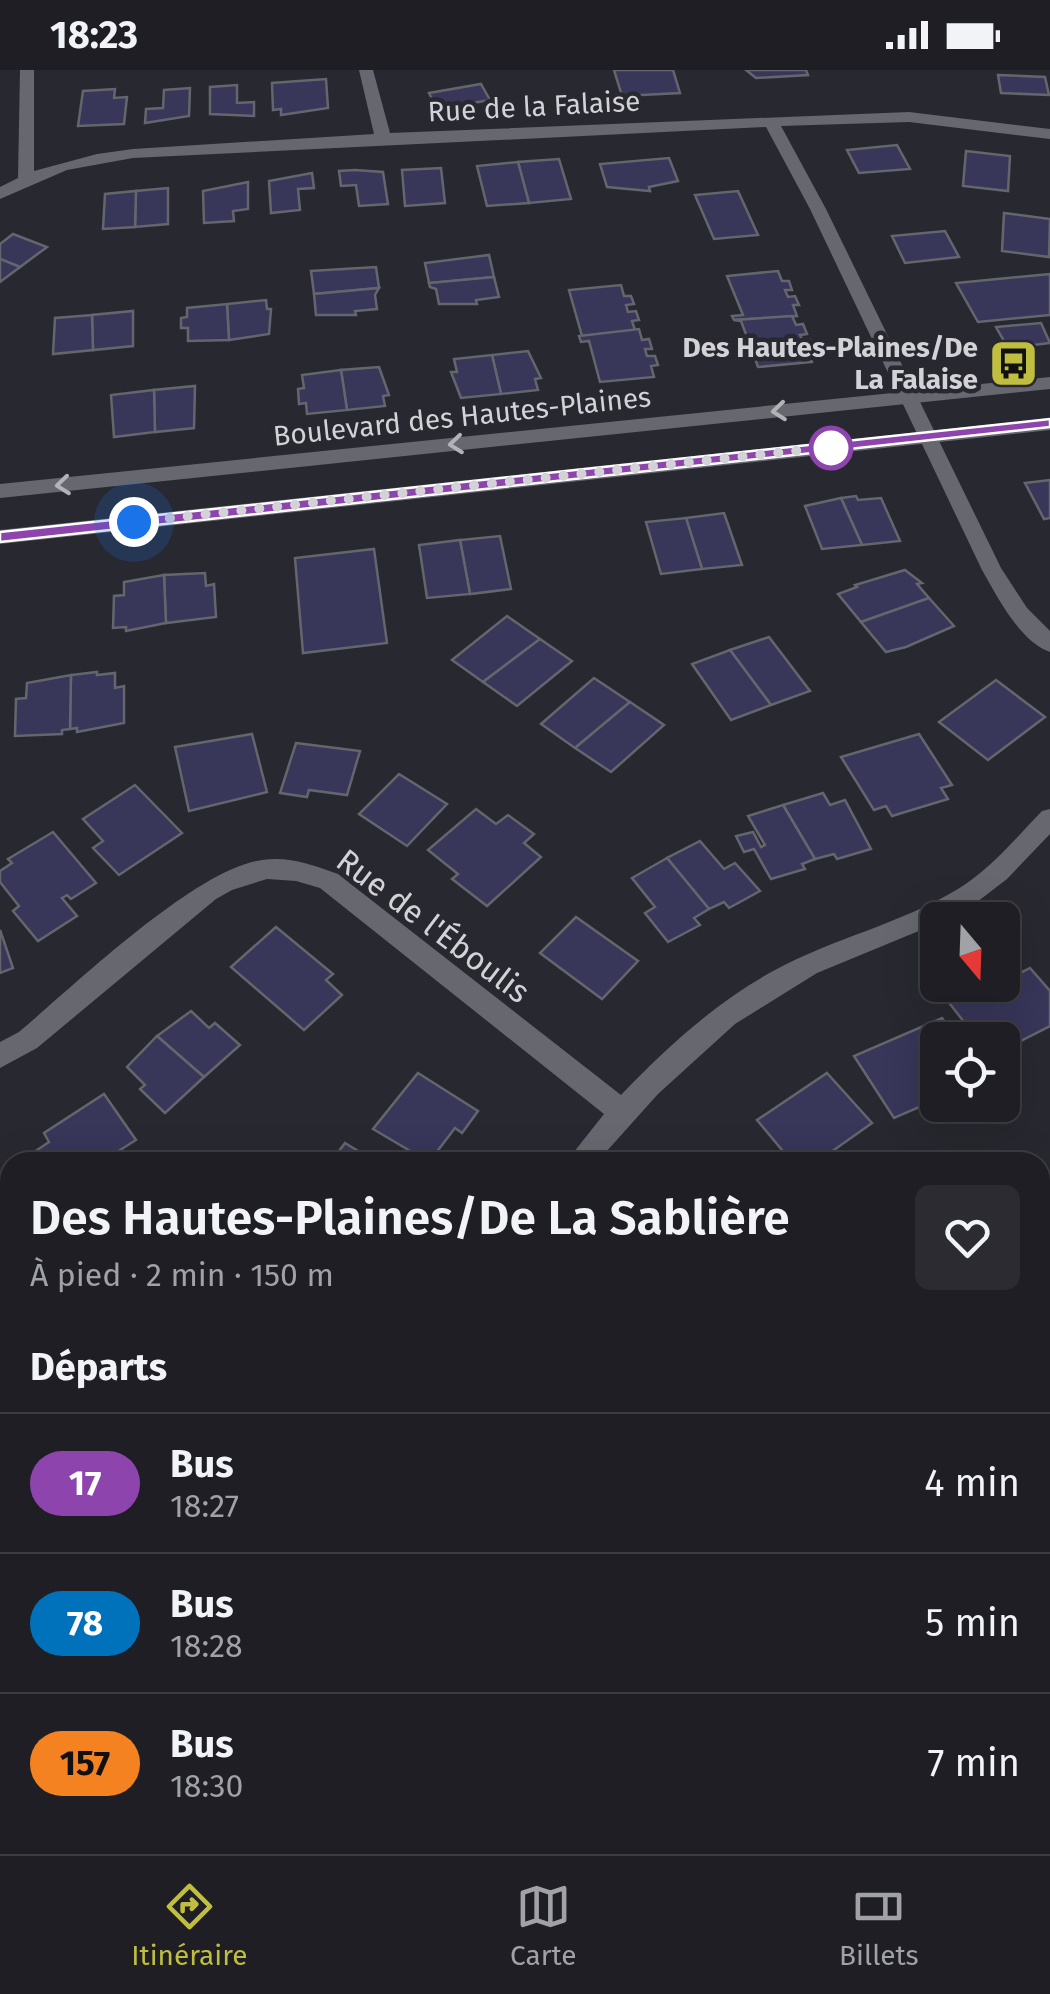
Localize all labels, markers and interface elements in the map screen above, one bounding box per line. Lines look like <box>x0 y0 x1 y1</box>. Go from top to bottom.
text: 18:23 <box>50 12 138 58</box>
street label: Rue de la Falaise <box>427 84 641 129</box>
place label: Des Hautes-Plaines/De La Falaise <box>682 331 978 396</box>
bus stop icon: Des Hautes-Plaines/De La Falaise <box>987 337 1039 389</box>
street label: Boulevard des Hautes-Plaines <box>272 380 653 453</box>
one-way arrow <box>770 399 786 421</box>
unlabelled marker <box>810 427 852 469</box>
one-way arrow <box>447 433 463 454</box>
one-way arrow <box>54 474 70 495</box>
your location <box>109 497 159 547</box>
street label: Rue de l'Éboulis <box>329 841 537 1011</box>
north arrow <box>920 902 1020 1002</box>
map controls <box>920 902 1020 1122</box>
button: locate <box>920 1022 1020 1122</box>
button: heart <box>915 1185 1020 1290</box>
text: Des Hautes-Plaines/De La Sablière <box>30 1189 790 1247</box>
text: À pied · 2 min · 150 m <box>30 1256 334 1294</box>
text: Départs <box>30 1344 167 1390</box>
text: Bus <box>170 1441 234 1487</box>
text: 4 min <box>924 1460 1020 1506</box>
text: 17 <box>69 1462 101 1504</box>
text: 18:27 <box>170 1487 239 1525</box>
text: Bus <box>170 1581 234 1627</box>
text: 5 min <box>925 1600 1020 1646</box>
text: 78 <box>67 1602 103 1644</box>
text: 18:28 <box>170 1627 243 1665</box>
text: Bus <box>170 1721 234 1767</box>
text: 7 min <box>928 1740 1020 1786</box>
text: 157 <box>60 1742 110 1784</box>
text: 18:30 <box>170 1767 243 1805</box>
tab: Itinéraire <box>131 1879 247 1972</box>
tab: Carte <box>510 1879 576 1972</box>
tab: Billets <box>839 1879 919 1972</box>

